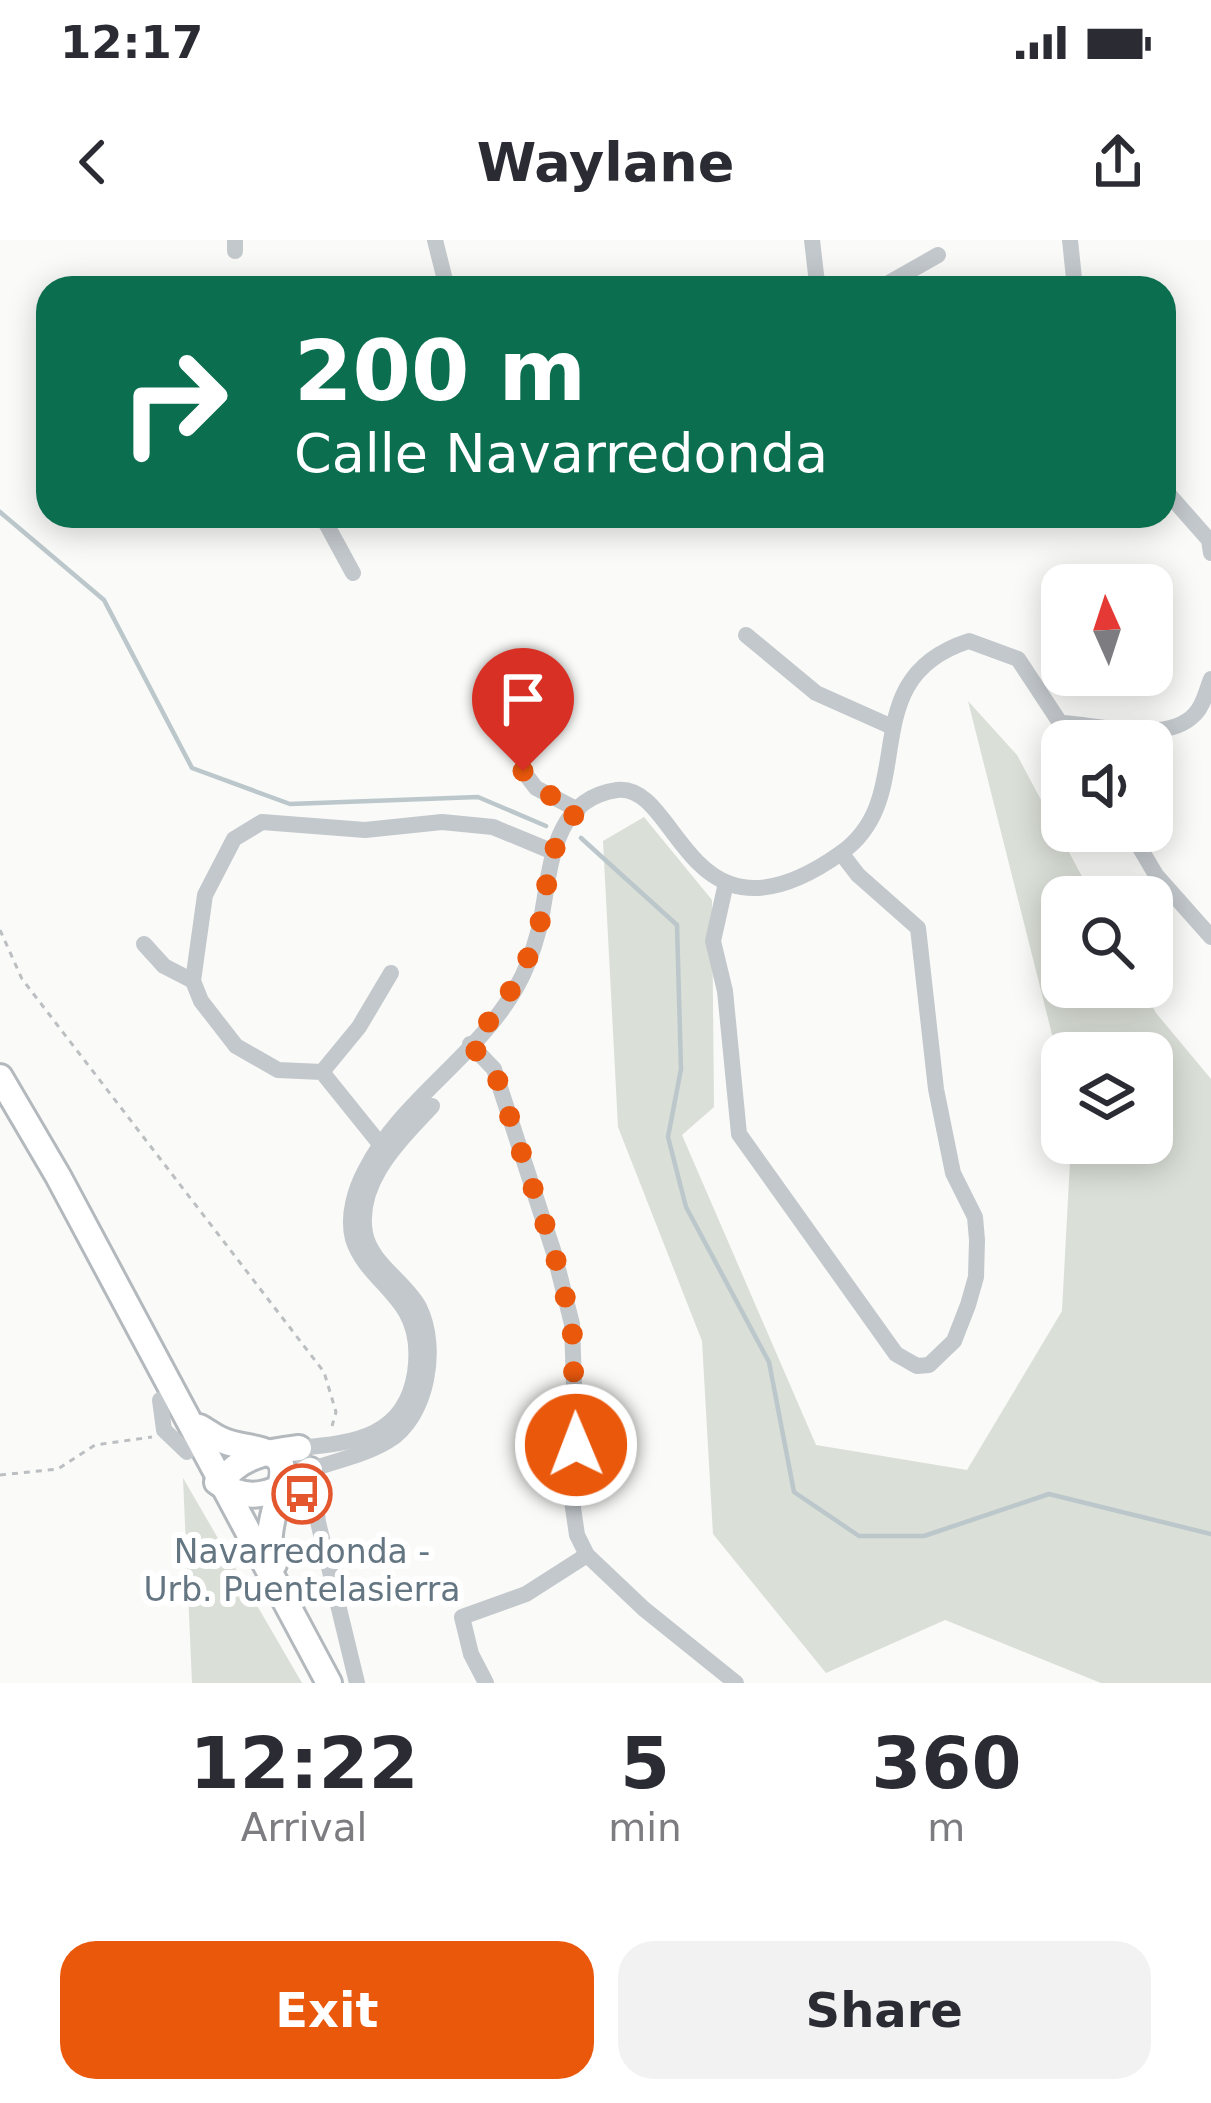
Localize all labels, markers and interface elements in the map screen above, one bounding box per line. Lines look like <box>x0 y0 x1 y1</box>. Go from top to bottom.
text: 12:17 <box>60 16 203 69</box>
icon: back <box>60 129 126 195</box>
icon: share <box>1085 129 1151 195</box>
text: Waylane <box>477 131 734 194</box>
text: 200 m <box>294 322 586 420</box>
icon: right <box>96 324 252 480</box>
text: Calle Navarredonda <box>294 422 828 485</box>
north arrow <box>1041 564 1173 696</box>
map controls <box>1041 564 1173 1164</box>
pin <box>472 648 574 771</box>
icon: arrive <box>490 666 556 732</box>
button: sound <box>1041 720 1173 852</box>
button: search <box>1041 876 1173 1008</box>
button: layers <box>1041 1032 1173 1164</box>
position arrow <box>513 1382 639 1508</box>
bus stop icon: Navarredonda - Urb. Puentelasierra <box>271 1463 333 1525</box>
place label: Navarredonda - Urb. Puentelasierra <box>143 1532 461 1609</box>
text: 12:22 <box>189 1721 419 1805</box>
text: 5 <box>620 1721 670 1805</box>
text: 360 <box>871 1721 1021 1805</box>
text: Arrival <box>241 1805 367 1850</box>
text: min <box>608 1805 682 1850</box>
text: m <box>927 1805 965 1850</box>
button: Exit <box>60 1941 594 2079</box>
button: Share <box>618 1941 1151 2079</box>

